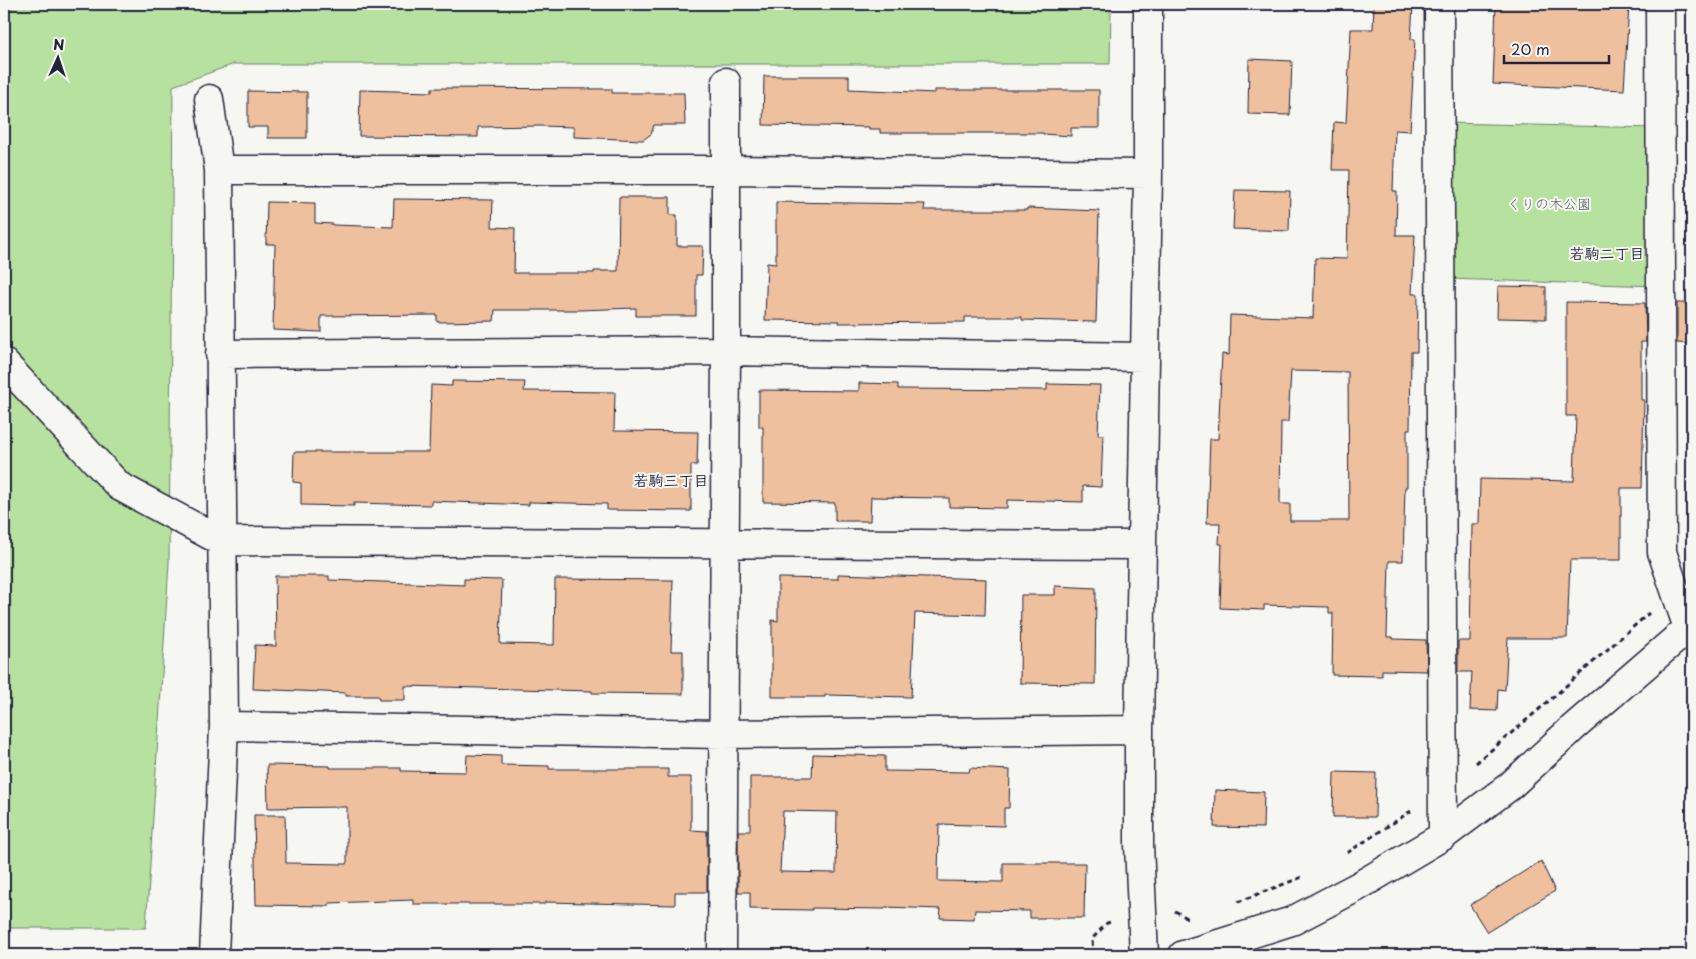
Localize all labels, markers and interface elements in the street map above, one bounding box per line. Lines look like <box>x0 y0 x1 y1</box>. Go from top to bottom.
north arrow <box>32 32 82 82</box>
scale bar <box>1504 32 1608 64</box>
text: N <box>53 34 65 55</box>
text: 20 m <box>1511 37 1550 60</box>
park label: くりの木公園 <box>1507 193 1591 214</box>
district label: 若駒二丁目 <box>1569 241 1645 264</box>
district label: 若駒三丁目 <box>633 468 709 491</box>

